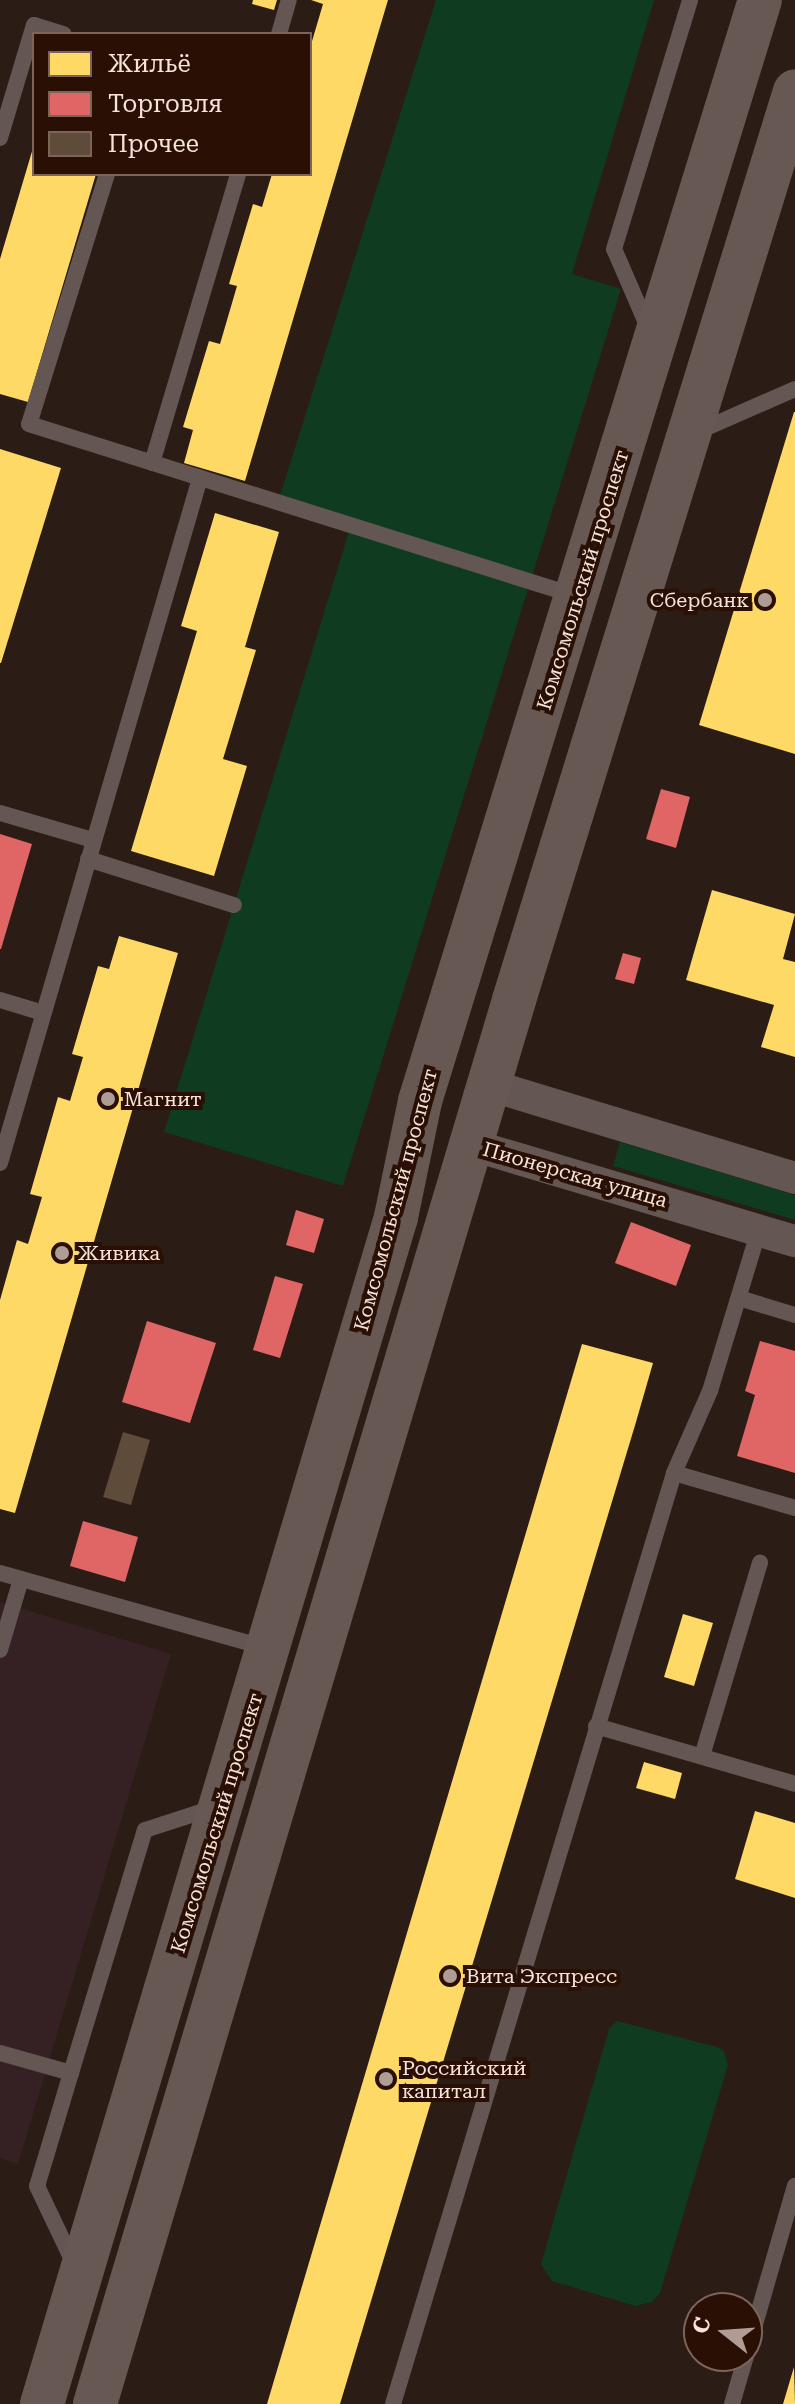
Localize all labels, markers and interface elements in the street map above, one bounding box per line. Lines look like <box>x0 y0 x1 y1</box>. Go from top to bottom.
legend <box>32 32 312 176</box>
text: Жильё <box>108 50 191 78</box>
text: Торговля <box>108 90 222 118</box>
text: Прочее <box>108 130 199 158</box>
street label: Комсомольский проспект <box>532 447 634 713</box>
place label: Сбербанк <box>650 588 749 612</box>
marker: Сбербанк <box>756 591 774 609</box>
street label: Комсомольский проспект <box>349 1066 443 1334</box>
place label: Магнит <box>124 1087 202 1111</box>
marker: Магнит <box>99 1090 117 1108</box>
street label: Пионерская улица <box>480 1137 670 1213</box>
place label: Живика <box>78 1241 160 1265</box>
marker: Живика <box>53 1244 71 1262</box>
street label: Комсомольский проспект <box>166 1690 268 1956</box>
place label: Вита Экспресс <box>466 1964 617 1988</box>
marker: Вита Экспресс <box>441 1967 459 1985</box>
place label: Российский капитал <box>402 2056 527 2103</box>
marker: Российский капитал <box>377 2070 395 2088</box>
north arrow <box>683 2292 763 2372</box>
text: С <box>687 2314 716 2336</box>

